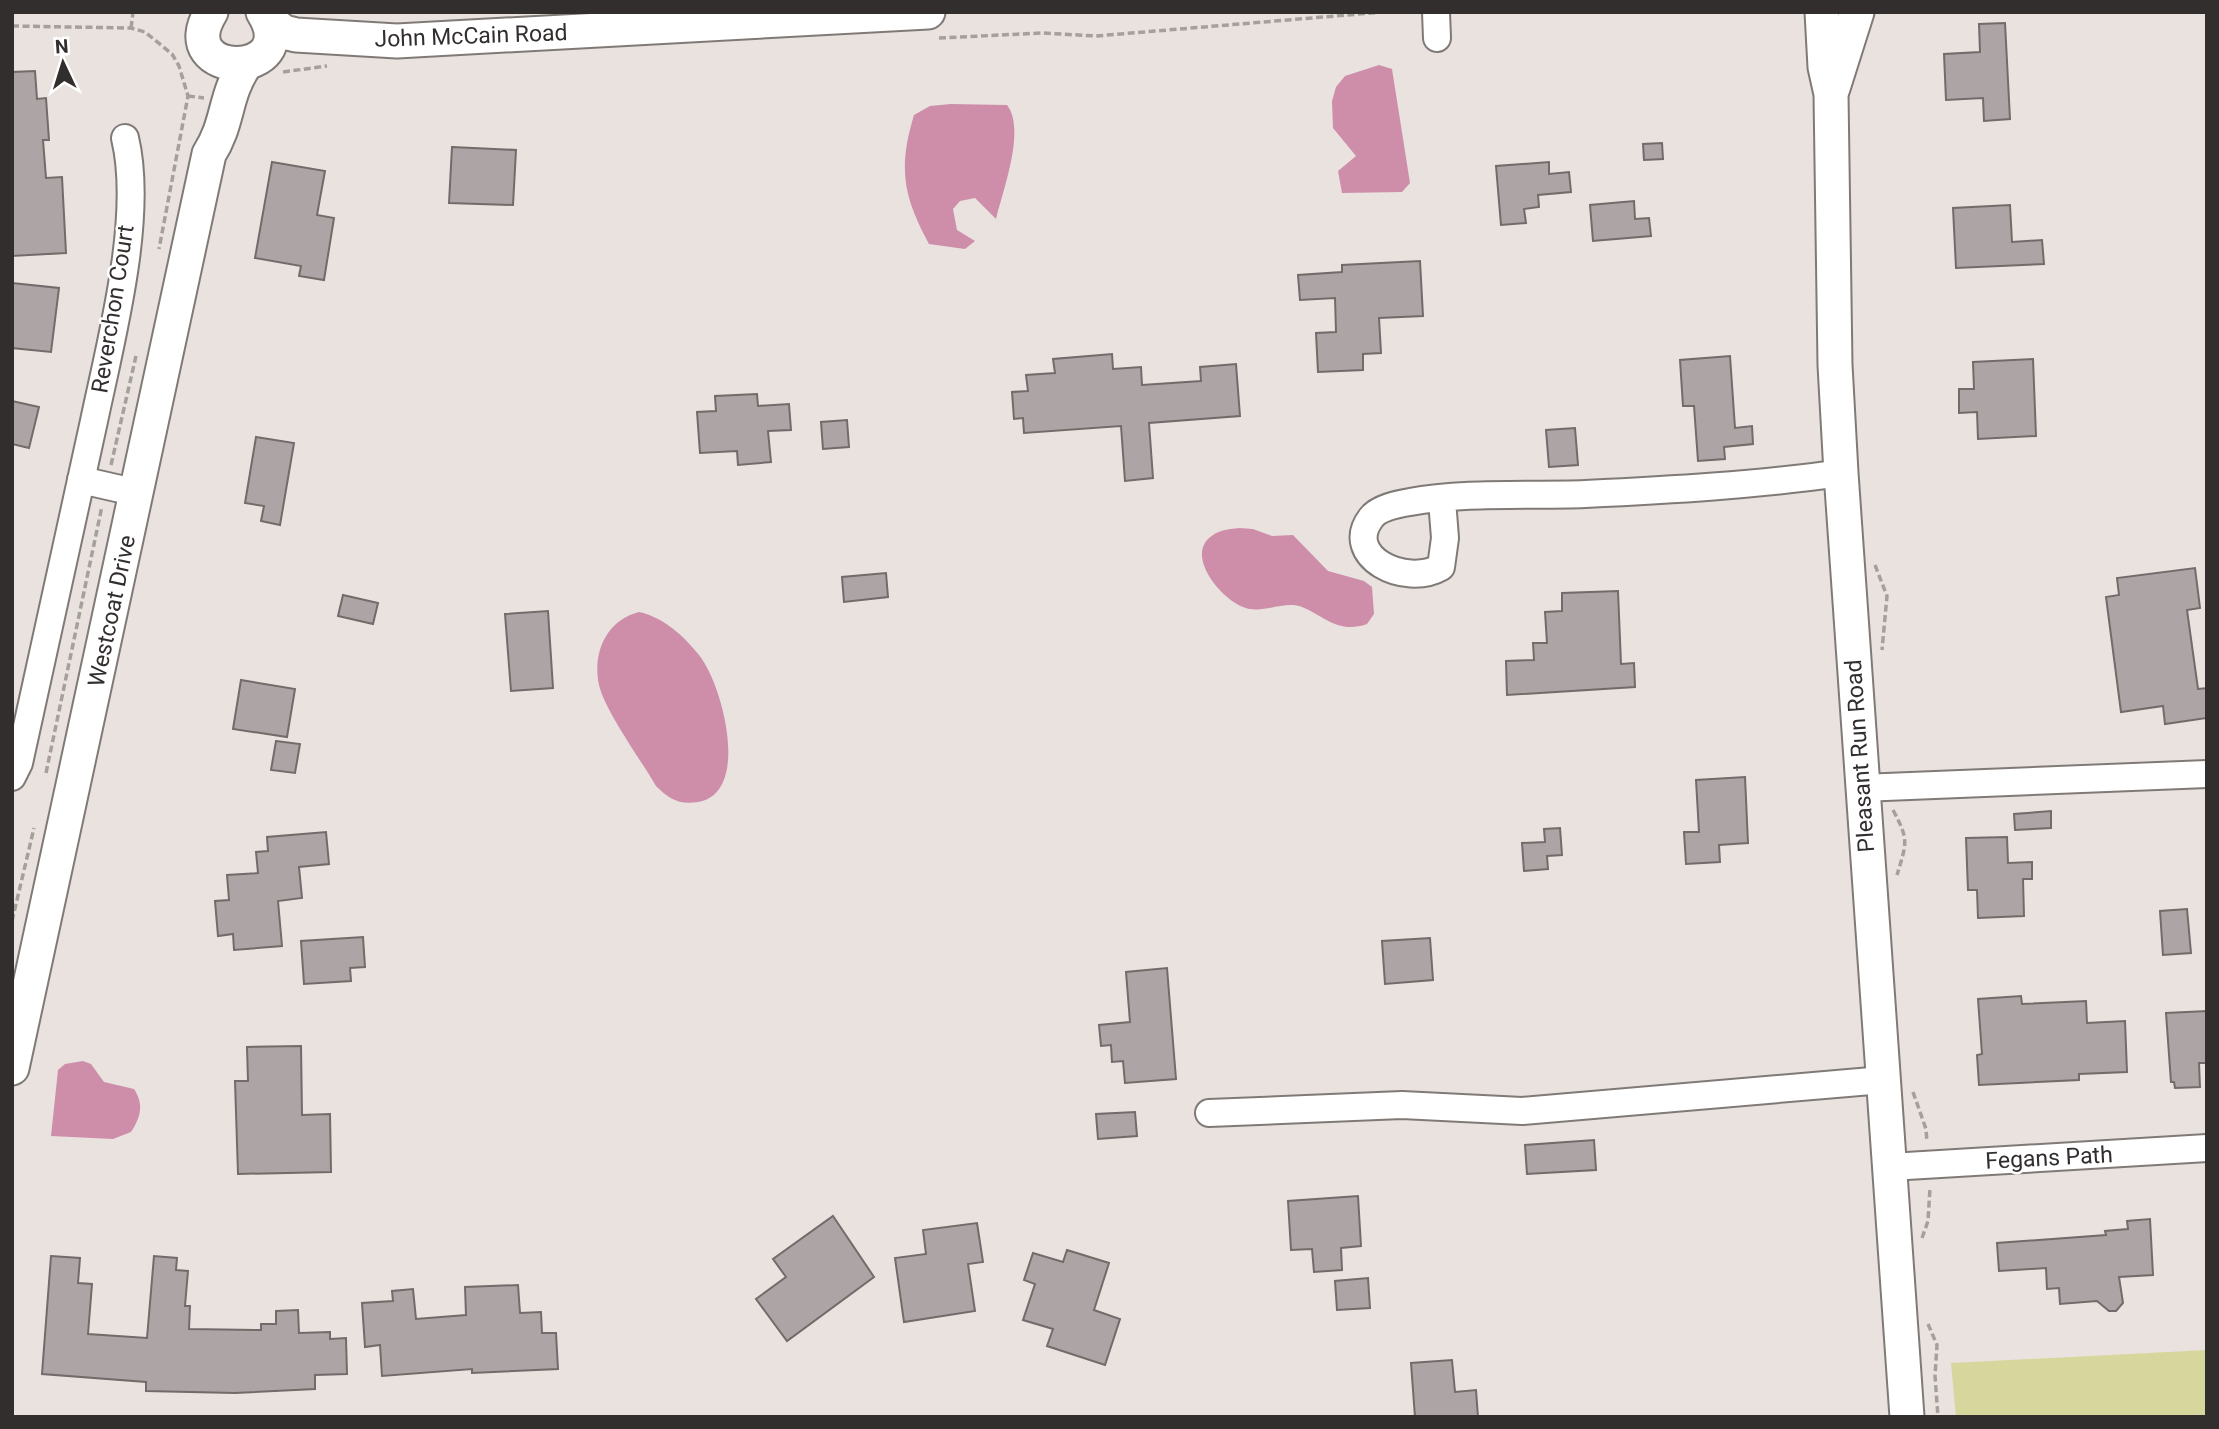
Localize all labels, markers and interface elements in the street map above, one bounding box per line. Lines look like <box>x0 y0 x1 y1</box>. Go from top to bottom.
street label: John McCain Road <box>374 19 568 53</box>
north arrow <box>28 28 98 98</box>
text: N <box>54 35 69 58</box>
street label: Reverchon Court <box>86 223 140 395</box>
street label: Westcoat Drive <box>83 533 141 689</box>
street label: Pleasant Run Road <box>1840 659 1880 853</box>
street label: Fegans Path <box>1985 1141 2113 1175</box>

